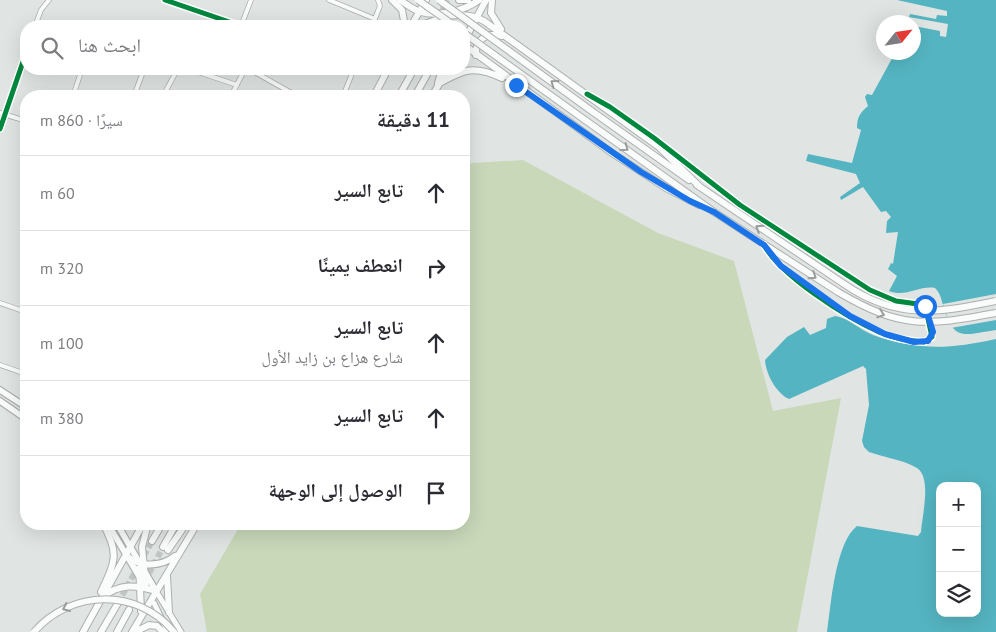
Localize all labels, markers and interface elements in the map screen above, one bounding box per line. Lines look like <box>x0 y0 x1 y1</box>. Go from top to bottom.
north arrow <box>876 15 921 60</box>
search box <box>20 20 470 75</box>
text: ابحث هنا <box>78 33 141 57</box>
icon: search <box>38 34 66 62</box>
route end <box>505 74 528 97</box>
one-way arrow <box>550 80 560 89</box>
text: 11 دقيقة <box>377 106 450 133</box>
text: سيرًا · 860 m <box>40 110 123 130</box>
one-way arrow <box>619 143 628 151</box>
text: تابع السير <box>335 178 403 202</box>
icon: ahead <box>422 179 450 207</box>
text: 60 m <box>40 183 75 203</box>
one-way arrow <box>755 225 765 234</box>
text: انعطف يمينًا <box>318 253 403 277</box>
icon: right <box>422 254 450 282</box>
text: 320 m <box>40 258 83 278</box>
one-way arrow <box>808 270 817 280</box>
route start <box>914 295 937 318</box>
one-way arrow <box>876 308 885 318</box>
text: تابع السير <box>335 315 403 339</box>
icon: ahead <box>422 329 450 357</box>
text: 100 m <box>40 333 83 353</box>
text: شارع هزاع بن زايد الأول <box>262 347 403 367</box>
text: تابع السير <box>335 403 403 427</box>
icon: ahead <box>422 404 450 432</box>
text: 380 m <box>40 408 83 428</box>
text: الوصول إلى الوجهة <box>268 478 403 502</box>
icon: arrive <box>422 479 450 507</box>
map controls <box>936 482 981 617</box>
button: + <box>936 482 981 527</box>
button: − <box>936 527 981 572</box>
button: layers <box>936 572 981 617</box>
one-way arrow <box>63 601 72 611</box>

